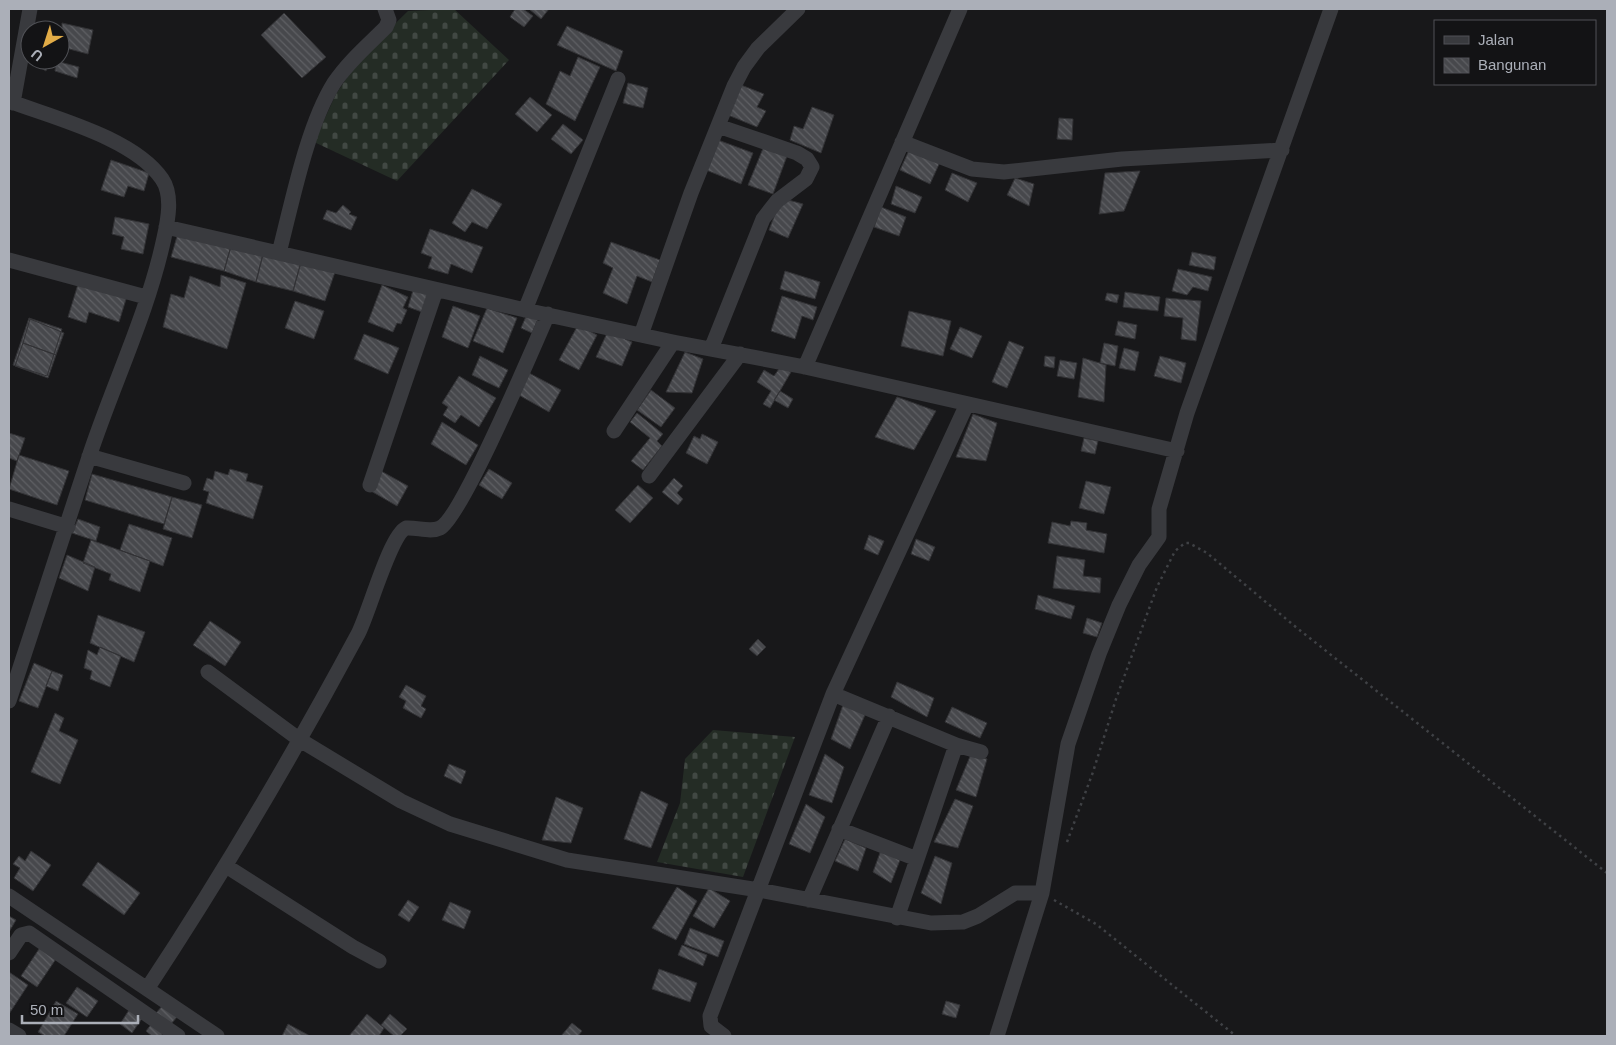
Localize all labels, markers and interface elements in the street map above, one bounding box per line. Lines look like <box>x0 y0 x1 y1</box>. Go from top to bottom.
north arrow <box>20 20 70 70</box>
legend <box>1434 20 1596 85</box>
text: Jalan <box>1478 31 1514 48</box>
text: U <box>28 46 46 65</box>
text: Bangunan <box>1478 56 1546 73</box>
scale bar <box>22 992 139 1024</box>
text: 50 m <box>30 1001 63 1018</box>

